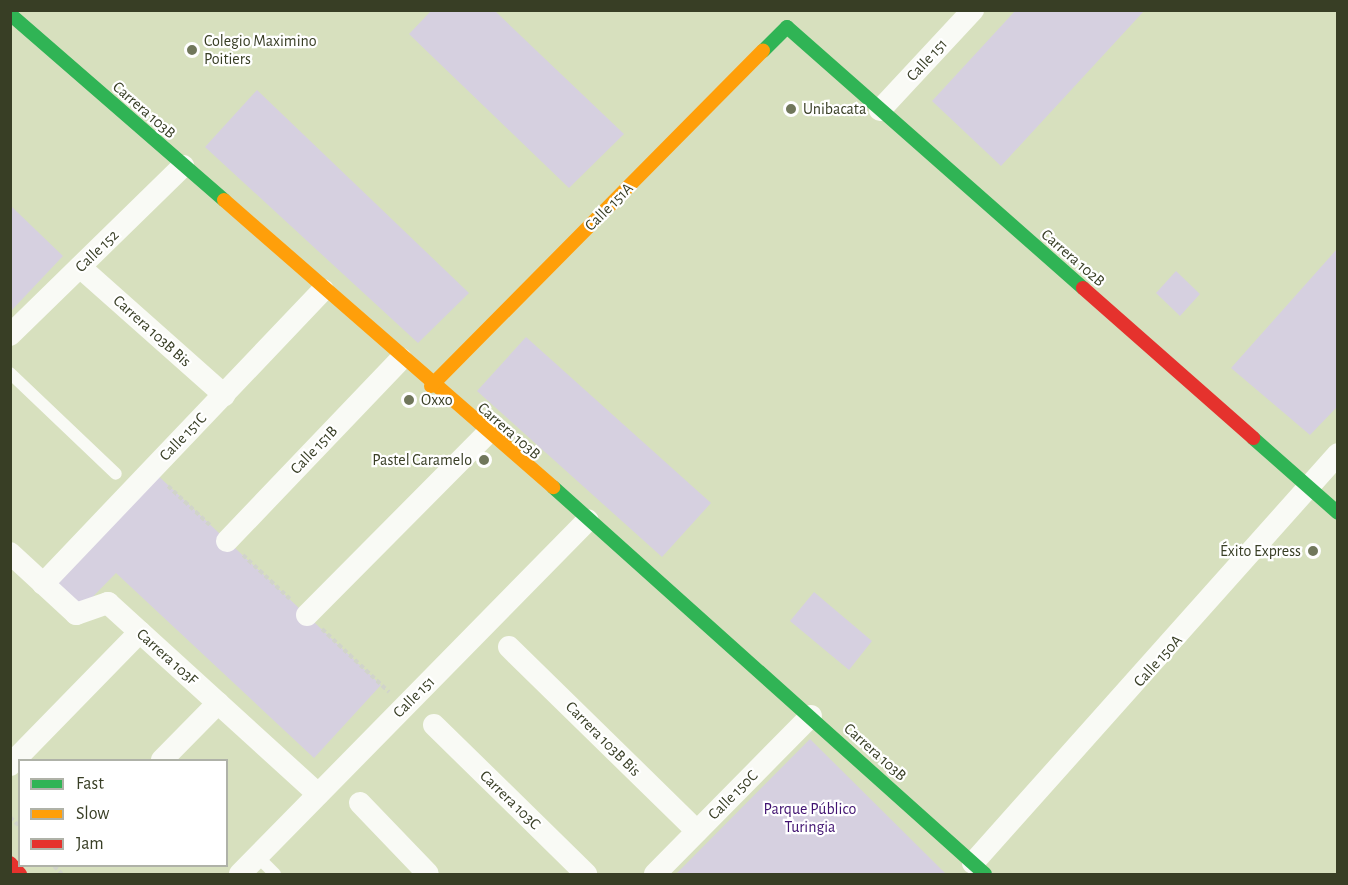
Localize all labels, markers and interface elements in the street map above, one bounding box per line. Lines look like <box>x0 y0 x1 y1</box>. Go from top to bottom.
place label: Colegio Maximino Poitiers <box>204 31 317 69</box>
street label: Calle 151 <box>902 35 952 85</box>
marker: Colegio Maximino Poitiers <box>185 43 199 57</box>
street label: Carrera 103B <box>108 77 180 143</box>
place label: Unibacata <box>803 99 866 119</box>
marker: Unibacata <box>784 102 798 116</box>
street label: Calle 151A <box>581 179 637 235</box>
street label: Carrera 102B <box>1037 225 1109 291</box>
street label: Calle 152 <box>71 226 123 276</box>
street label: Carrera 103B Bis <box>109 291 195 371</box>
place label: Oxxo <box>421 390 453 410</box>
marker: Oxxo <box>402 393 416 407</box>
street label: Carrera 103B <box>473 398 545 464</box>
street label: Calle 151C <box>155 409 211 465</box>
street label: Calle 151B <box>286 422 342 478</box>
place label: Pastel Caramelo <box>372 450 472 470</box>
marker: Pastel Caramelo <box>477 453 491 467</box>
place label: Éxito Express <box>1220 541 1301 561</box>
marker: Éxito Express <box>1306 544 1320 558</box>
street label: Carrera 103F <box>132 625 202 689</box>
street label: Calle 150A <box>1130 631 1186 691</box>
street label: Calle 151 <box>389 672 439 722</box>
street label: Carrera 103B Bis <box>561 697 645 781</box>
street label: Carrera 103B <box>840 719 910 785</box>
legend <box>18 759 228 867</box>
street label: Carrera 103C <box>476 766 544 834</box>
street label: Calle 150C <box>704 766 762 824</box>
text: Fast <box>76 775 104 793</box>
park label: Parque Público Turingia <box>764 799 856 837</box>
text: Slow <box>76 805 109 823</box>
text: Jam <box>76 835 104 853</box>

